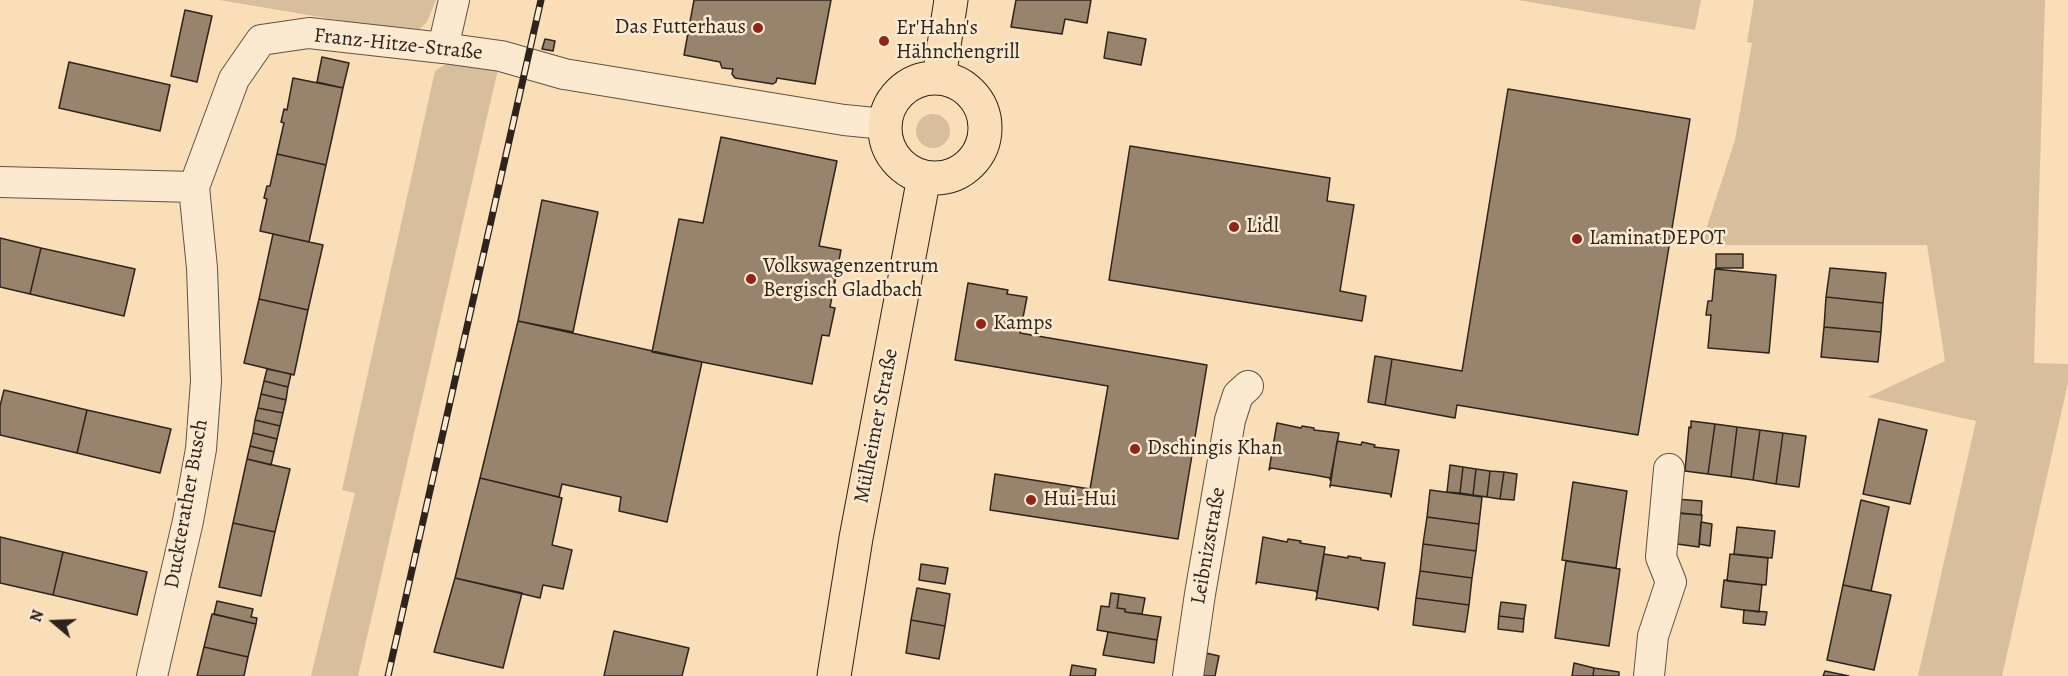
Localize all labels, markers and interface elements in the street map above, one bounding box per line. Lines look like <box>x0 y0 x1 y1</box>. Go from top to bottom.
place label: Das Futterhaus <box>615 15 746 41</box>
place label: Er'Hahn's Hähnchengrill <box>896 16 1020 66</box>
marker: Das Futterhaus <box>751 21 765 35</box>
street label: Franz-Hitze-Straße <box>312 24 484 66</box>
marker: Er'Hahn's Hähnchengrill <box>877 34 891 48</box>
place label: Lidl <box>1246 214 1279 240</box>
marker: Lidl <box>1227 220 1241 234</box>
place label: LaminatDEPOT <box>1589 226 1726 252</box>
marker: LaminatDEPOT <box>1570 232 1584 246</box>
place label: Volkswagenzentrum Bergisch Gladbach <box>763 254 939 304</box>
marker: Volkswagenzentrum Bergisch Gladbach <box>744 272 758 286</box>
place label: Kamps <box>993 311 1053 337</box>
marker: Kamps <box>974 317 988 331</box>
street label: Mülheimer Straße <box>850 347 904 505</box>
street label: Duckterather Busch <box>160 417 214 591</box>
place label: Dschingis Khan <box>1147 436 1282 462</box>
marker: Dschingis Khan <box>1128 442 1142 456</box>
street label: Leibnizstraße <box>1186 485 1232 607</box>
place label: Hui-Hui <box>1043 487 1117 513</box>
marker: Hui-Hui <box>1024 493 1038 507</box>
north arrow <box>24 592 84 652</box>
text: N <box>25 607 49 625</box>

